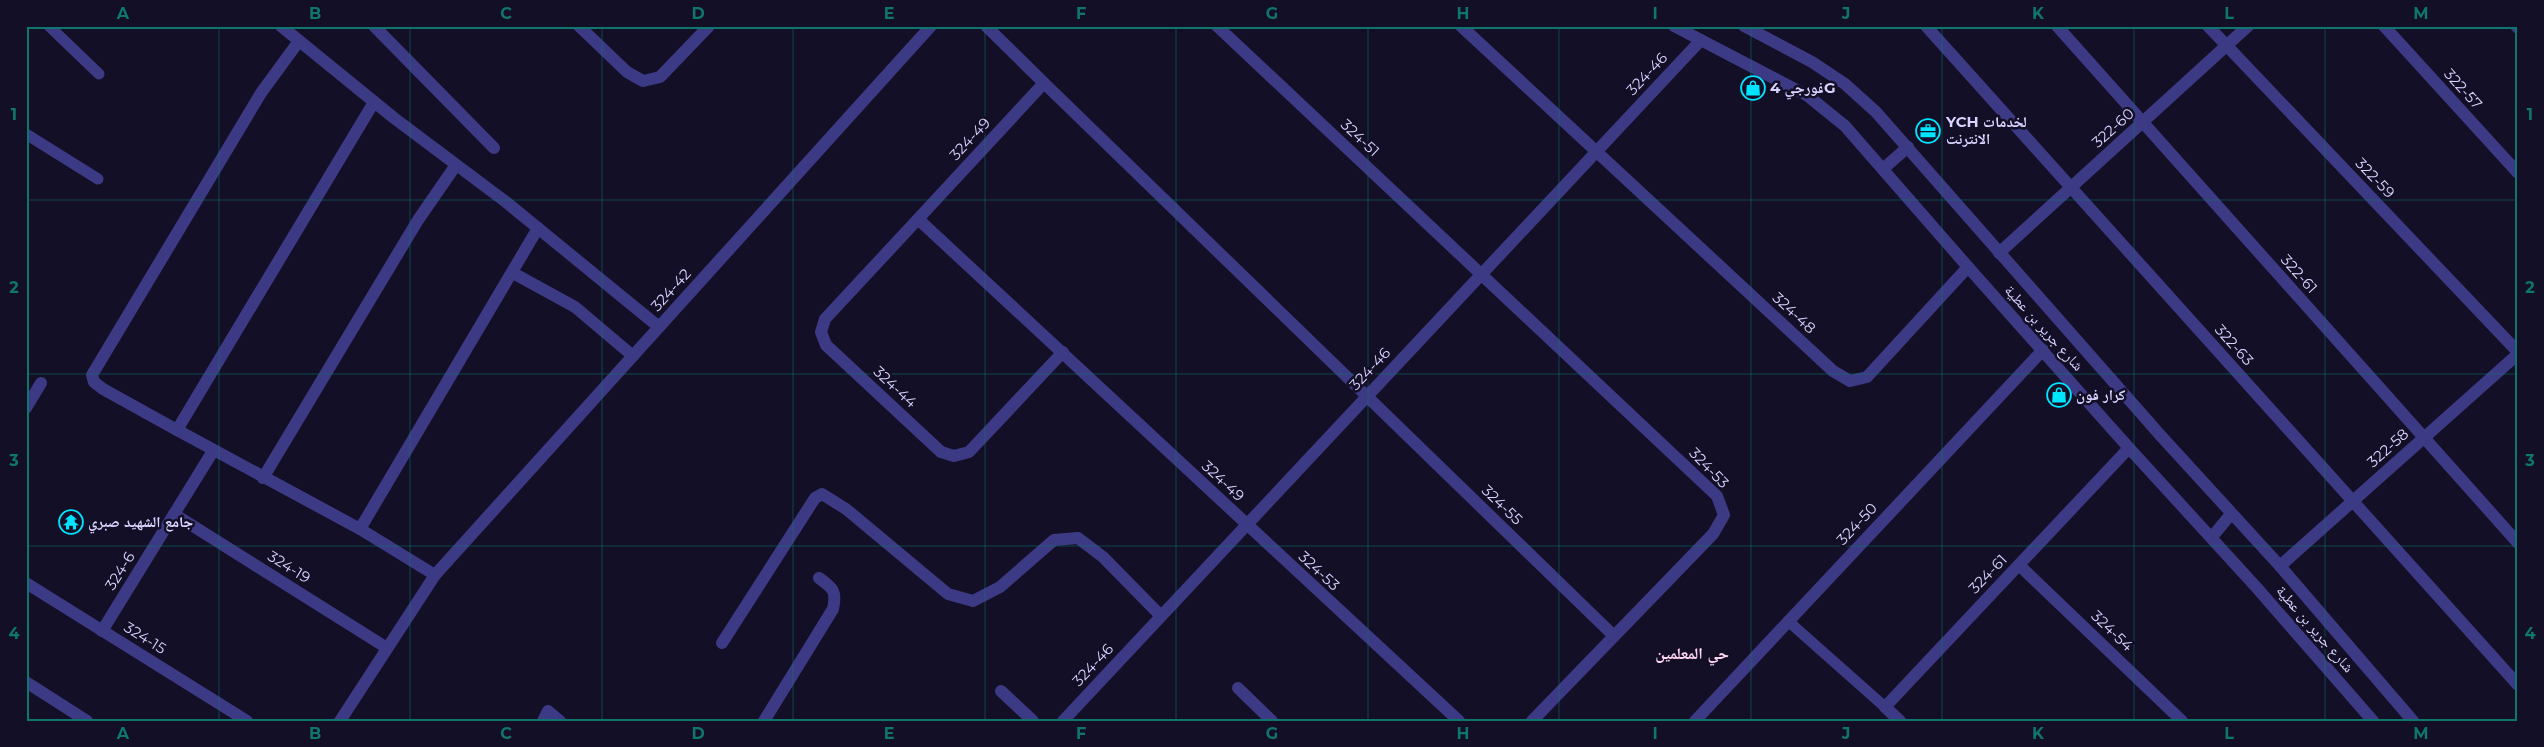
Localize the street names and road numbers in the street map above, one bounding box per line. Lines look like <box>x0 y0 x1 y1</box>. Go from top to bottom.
street label: 324-46 <box>1622 48 1671 99</box>
street label: 322-57 <box>2440 64 2487 113</box>
street label: 322-60 <box>2088 104 2138 151</box>
street label: 324-49 <box>945 113 994 164</box>
street label: 324-51 <box>1337 115 1384 160</box>
street label: 322-59 <box>2352 154 2399 202</box>
street label: 322-61 <box>2277 250 2322 297</box>
street label: 324-42 <box>647 264 695 315</box>
street label: شارع جرير بن عطية <box>2000 281 2088 375</box>
street label: 324-48 <box>1769 288 1820 337</box>
street label: 322-63 <box>2211 320 2258 369</box>
street label: 324-46 <box>1345 343 1394 394</box>
street label: 324-44 <box>870 362 921 411</box>
street label: 322-58 <box>2363 424 2412 471</box>
street label: 324-53 <box>1685 443 1733 492</box>
street label: 324-49 <box>1198 456 1249 505</box>
street label: 324-55 <box>1478 481 1527 529</box>
street label: 324-50 <box>1832 499 1881 549</box>
street label: 324-19 <box>264 546 314 587</box>
street label: 324-53 <box>1295 547 1344 594</box>
street label: 324-6 <box>100 548 139 593</box>
street label: 324-61 <box>1964 550 2011 597</box>
street label: شارع جرير بن عطية <box>2272 581 2358 677</box>
street label: 324-54 <box>2087 606 2137 655</box>
street label: 324-15 <box>121 617 170 658</box>
street label: 324-46 <box>1068 639 1117 690</box>

